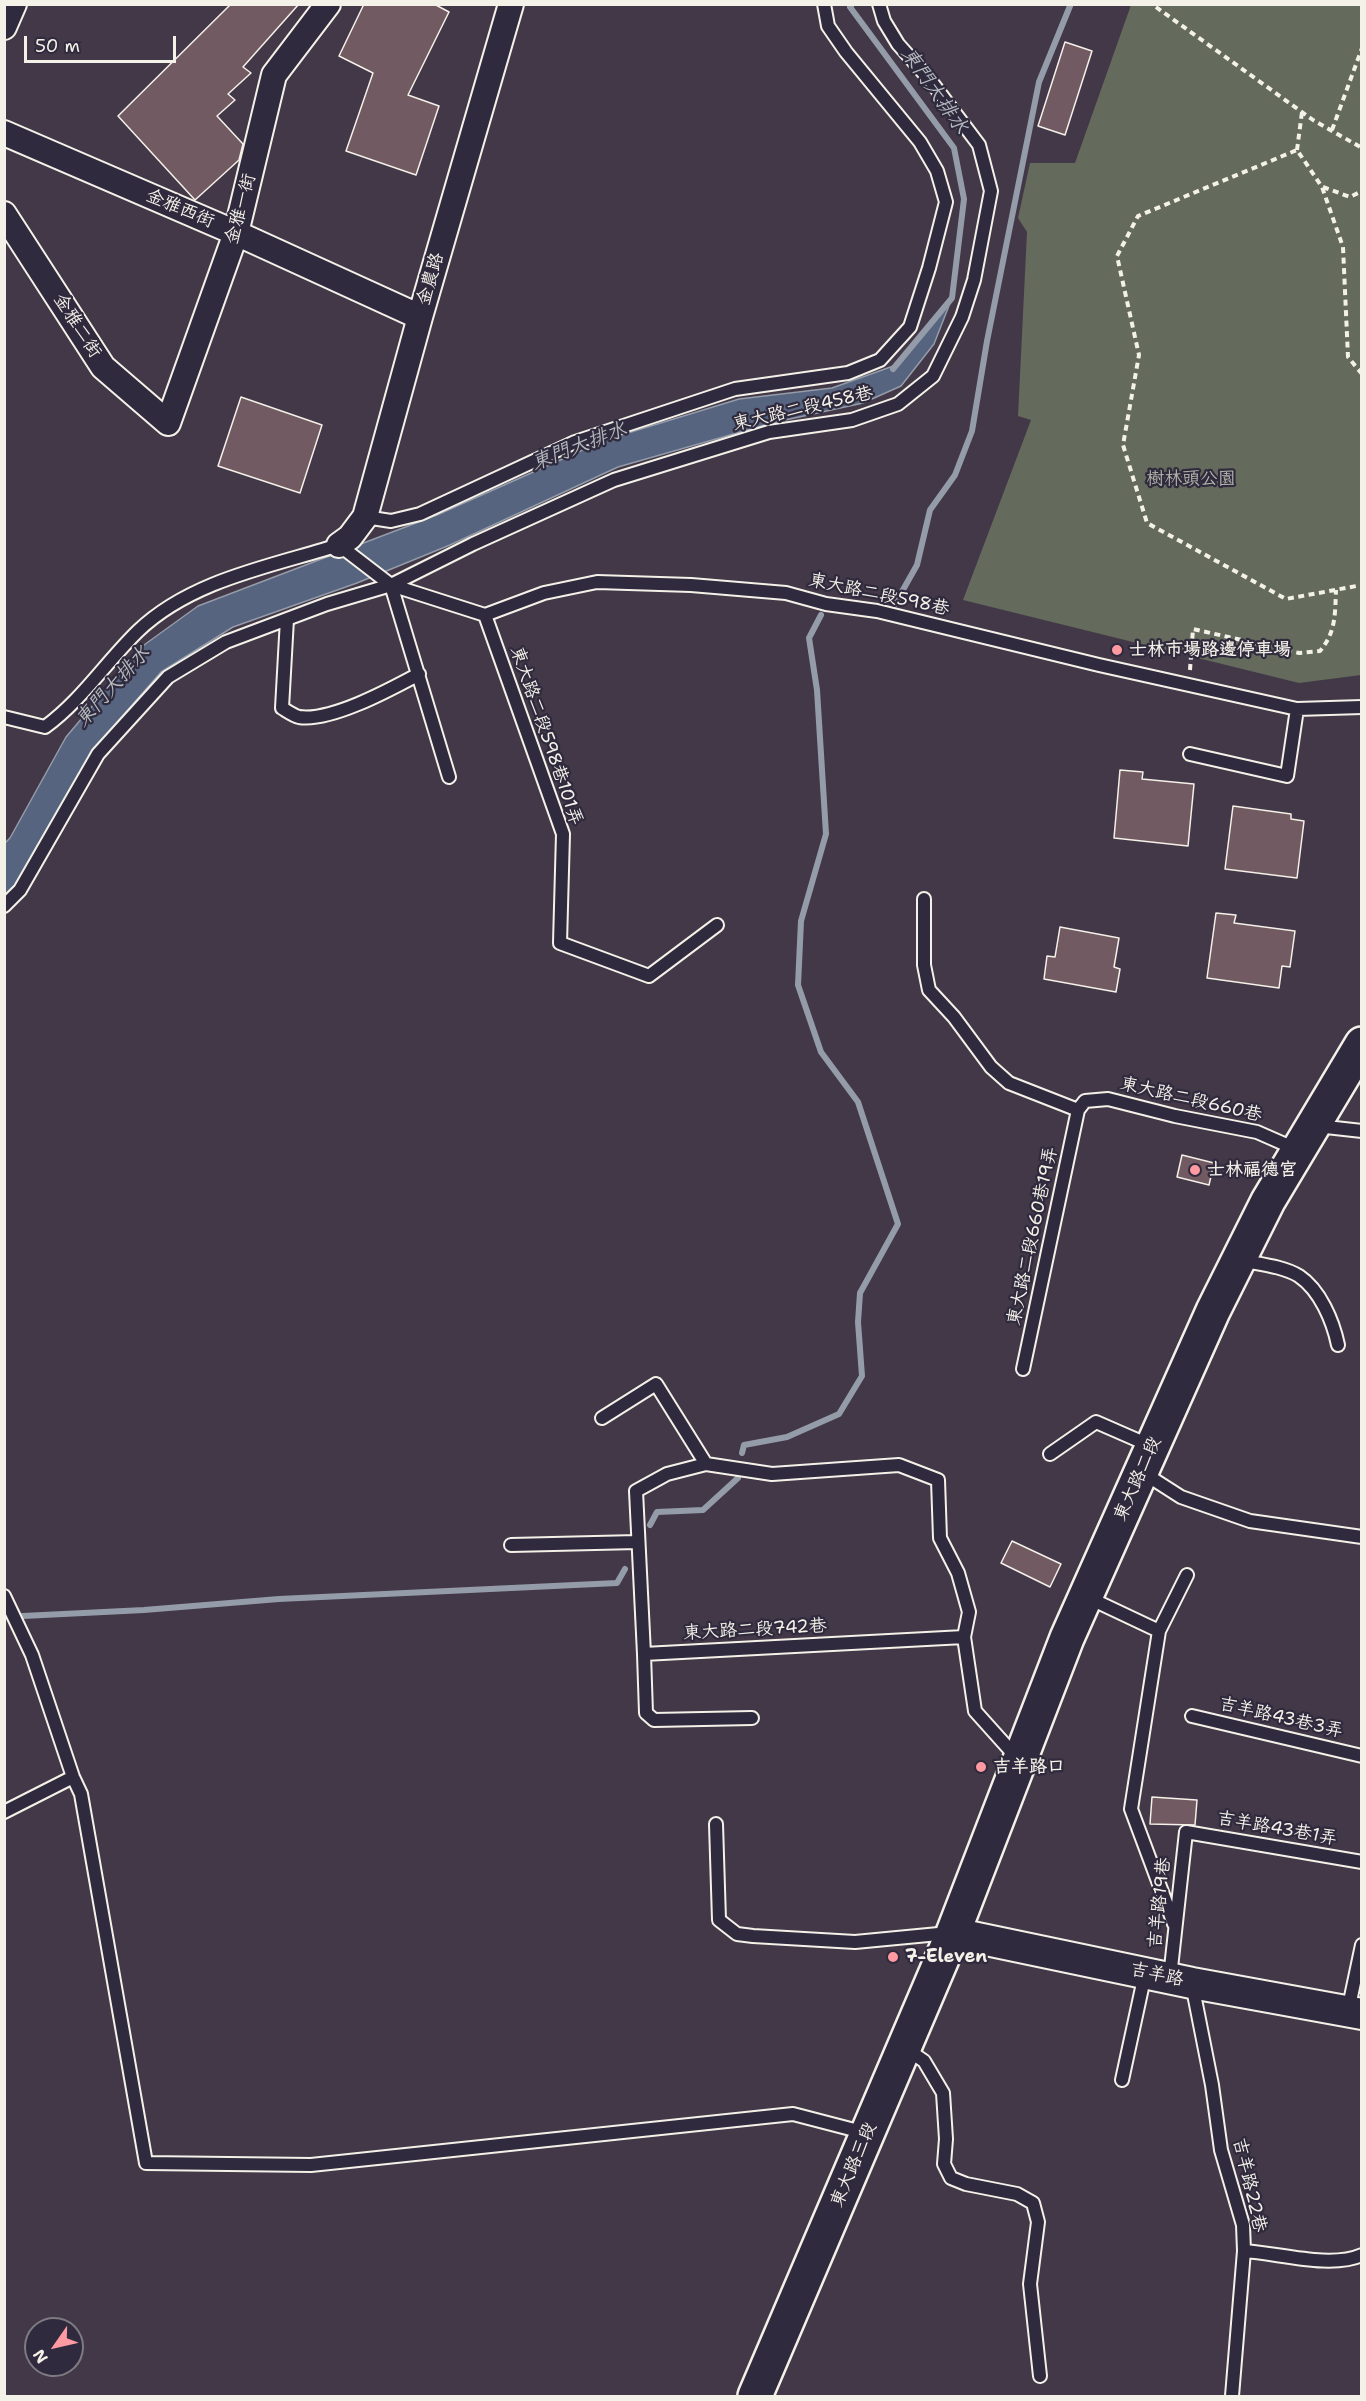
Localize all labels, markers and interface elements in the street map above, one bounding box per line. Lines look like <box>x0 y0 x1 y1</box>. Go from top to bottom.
scale bar <box>27 24 178 62</box>
text: 50 m <box>35 34 80 58</box>
water label: 東門大排水 <box>895 43 973 139</box>
street label: 金雅一街 <box>221 171 261 247</box>
street label: 金雅西街 <box>143 185 217 233</box>
street label: 金農路 <box>413 250 449 308</box>
street label: 金雅二街 <box>48 290 106 362</box>
street label: 東大路二段458巷 <box>731 382 875 436</box>
water label: 東門大排水 <box>528 418 630 476</box>
park label: 樹林頭公園 <box>1146 468 1236 490</box>
street label: 東大路二段598巷 <box>807 570 951 620</box>
place label: 士林市場路邊停車場 <box>1129 639 1291 661</box>
water label: 東門大排水 <box>71 642 155 732</box>
marker: 士林市場路邊停車場 <box>1110 643 1124 657</box>
street label: 東大路二段598巷101弄 <box>505 644 587 828</box>
street label: 東大路二段660巷 <box>1118 1073 1264 1127</box>
street label: 東大路二段660巷19弄 <box>1003 1145 1063 1327</box>
place label: 士林福德宮 <box>1207 1159 1297 1181</box>
marker: 士林福德宮 <box>1188 1163 1202 1177</box>
street label: 東大路二段 <box>1110 1433 1166 1525</box>
street label: 東大路二段742巷 <box>683 1615 827 1645</box>
street label: 吉羊路43巷3弄 <box>1217 1693 1345 1743</box>
place label: 吉羊路口 <box>993 1756 1065 1778</box>
marker: 吉羊路口 <box>974 1760 988 1774</box>
street label: 吉羊路43巷1弄 <box>1215 1808 1339 1850</box>
street label: 吉羊路19巷 <box>1144 1856 1176 1950</box>
place label: 7-Eleven <box>905 1946 987 1968</box>
marker: 7-Eleven <box>886 1950 900 1964</box>
street label: 吉羊路 <box>1128 1959 1186 1991</box>
street label: 東大路三段 <box>826 2119 882 2211</box>
street label: 吉羊路22巷 <box>1228 2136 1270 2234</box>
north arrow <box>24 2317 84 2377</box>
text: N <box>28 2345 53 2367</box>

